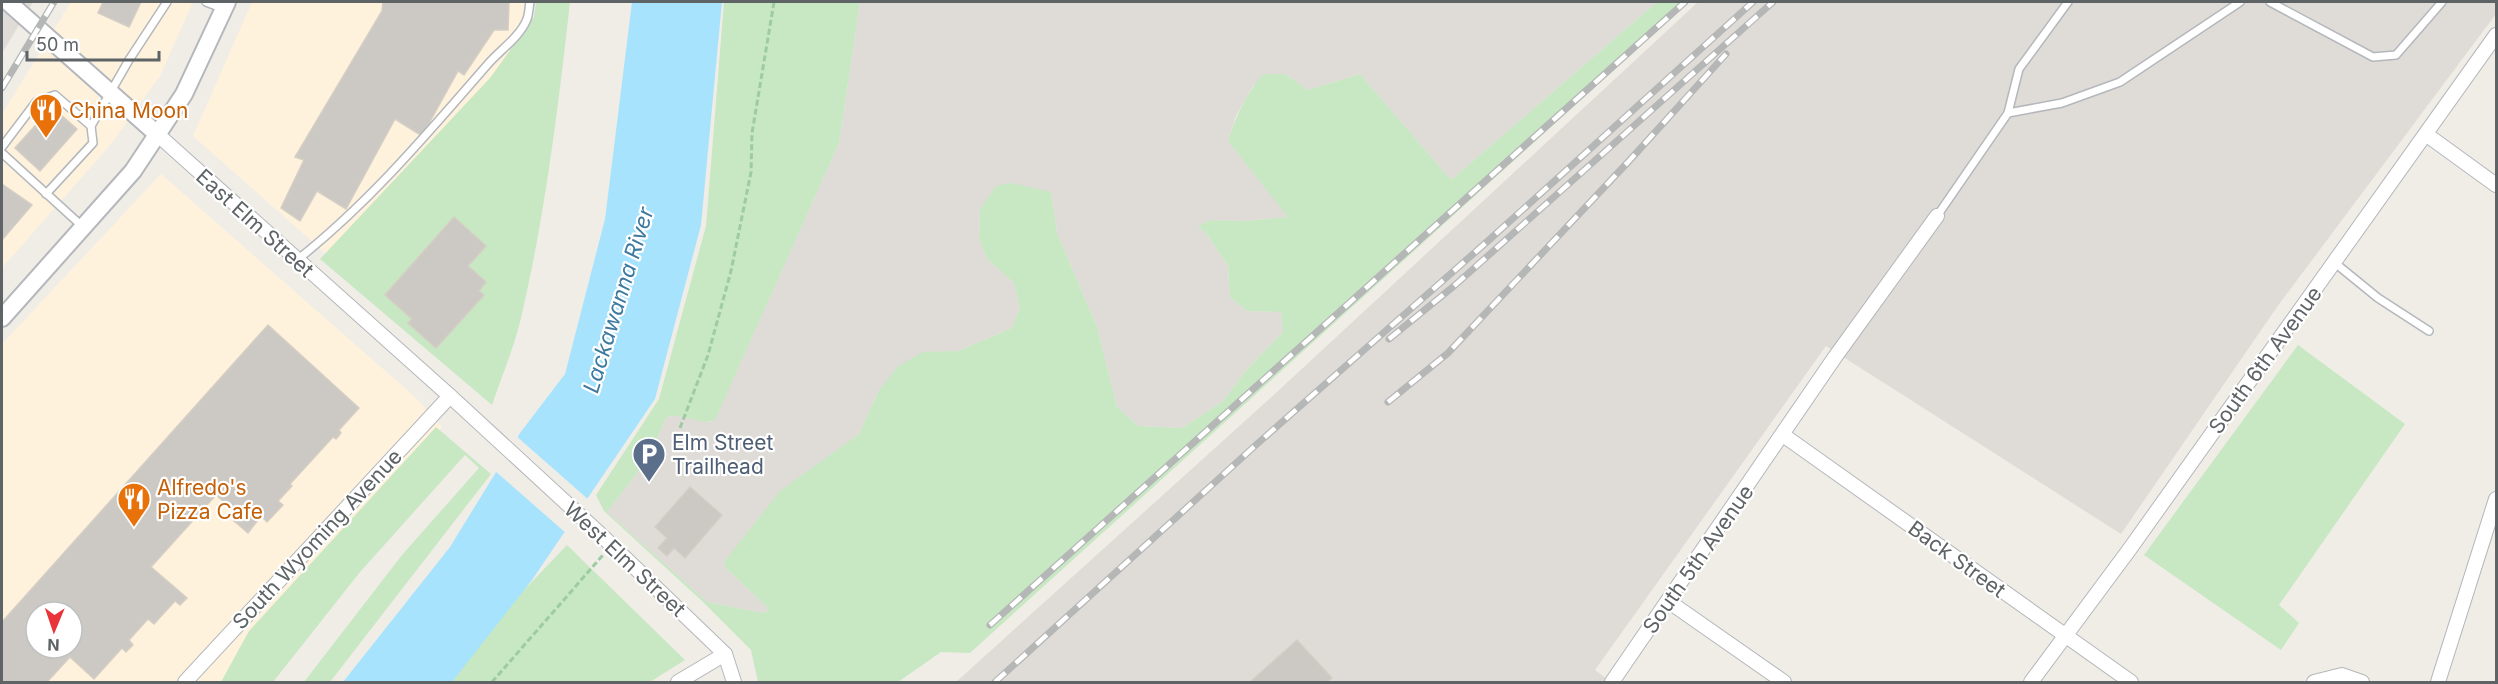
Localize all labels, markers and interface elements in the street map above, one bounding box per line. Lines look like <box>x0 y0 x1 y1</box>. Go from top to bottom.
scale bar <box>27 24 159 62</box>
text: 50 m <box>36 34 79 55</box>
restaurant icon: China Moon <box>28 92 64 139</box>
place label: China Moon <box>69 98 189 123</box>
street label: East Elm Street <box>191 164 319 282</box>
water label: Lackawanna River <box>577 203 659 396</box>
street label: South 6th Avenue <box>2203 282 2327 438</box>
place label: Elm Street Trailhead <box>672 430 773 479</box>
parking icon: Elm Street Trailhead <box>631 436 667 483</box>
street label: South Wyoming Avenue <box>227 444 407 634</box>
place label: Alfredo's Pizza Cafe <box>157 475 263 524</box>
street label: South 5th Avenue <box>1637 480 1759 638</box>
restaurant icon: Alfredo's Pizza Cafe <box>116 481 152 528</box>
street label: West Elm Street <box>559 496 691 622</box>
street label: Back Street <box>1903 515 2011 603</box>
north arrow <box>24 600 84 660</box>
text: N <box>47 635 60 655</box>

